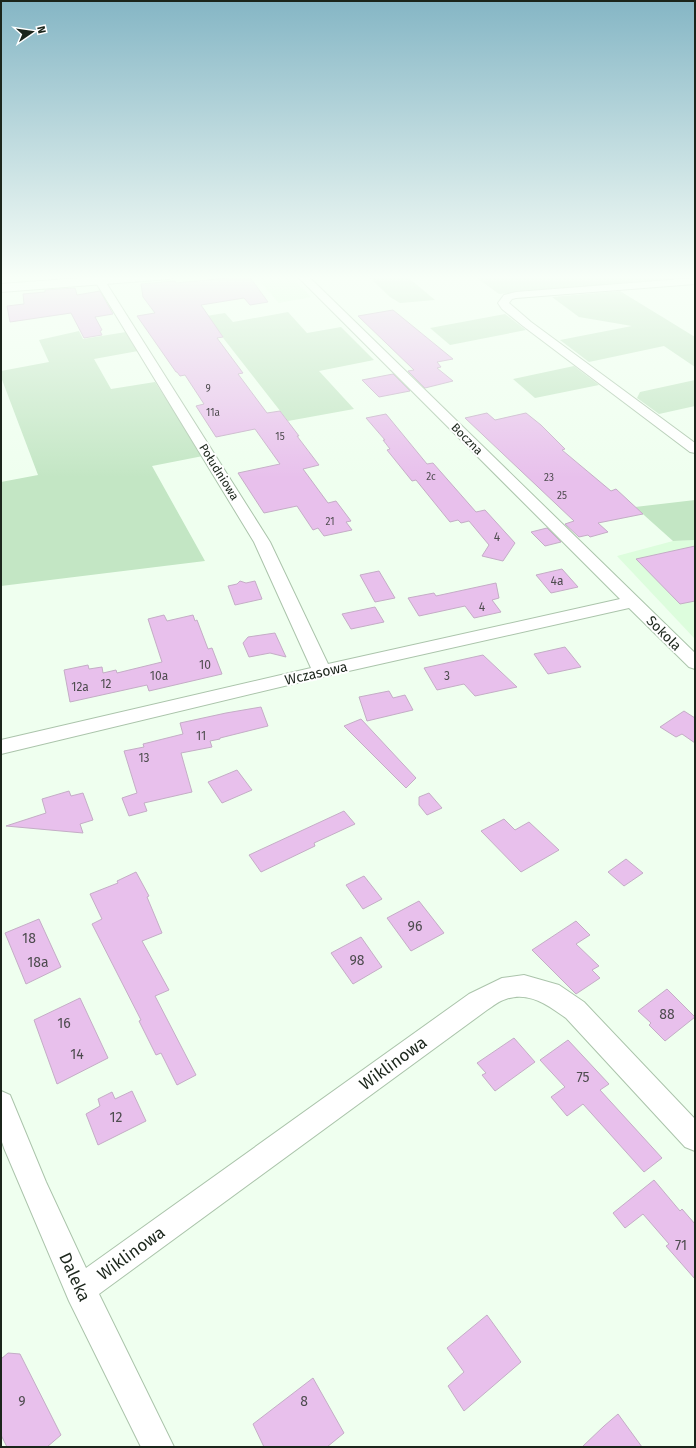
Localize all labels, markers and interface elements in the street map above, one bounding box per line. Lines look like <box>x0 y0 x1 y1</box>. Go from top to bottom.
north arrow <box>12 12 52 52</box>
text: N <box>34 25 48 35</box>
house number: 9 <box>205 383 211 395</box>
house number: 11a <box>206 407 220 419</box>
street label: Boczna <box>448 420 486 458</box>
house number: 15 <box>275 431 285 443</box>
street label: Południowa <box>196 441 242 503</box>
house number: 2c <box>426 471 436 483</box>
house number: 23 <box>544 472 554 484</box>
house number: 25 <box>557 490 567 502</box>
house number: 21 <box>325 516 335 528</box>
house number: 4 <box>494 530 501 544</box>
house number: 4a <box>551 574 563 588</box>
house number: 4 <box>479 600 486 614</box>
street label: Sokola <box>643 612 685 654</box>
house number: 10 <box>199 658 211 672</box>
street label: Wczasowa <box>283 658 349 689</box>
house number: 10a <box>150 669 168 683</box>
house number: 3 <box>444 669 450 683</box>
house number: 12 <box>100 677 112 691</box>
house number: 12a <box>71 680 89 694</box>
house number: 11 <box>196 729 206 743</box>
house number: 13 <box>138 751 150 765</box>
house number: 96 <box>408 918 422 935</box>
house number: 18 <box>22 930 36 947</box>
house number: 98 <box>349 952 365 969</box>
house number: 18a <box>27 954 49 971</box>
house number: 88 <box>659 1006 675 1023</box>
house number: 16 <box>57 1015 71 1032</box>
street label: Wiklinowa <box>355 1032 431 1095</box>
house number: 14 <box>70 1046 84 1063</box>
house number: 75 <box>576 1069 590 1086</box>
house number: 12 <box>110 1109 123 1126</box>
street label: Wiklinowa <box>93 1222 169 1285</box>
house number: 71 <box>675 1237 687 1254</box>
street label: Daleka <box>54 1249 95 1305</box>
house number: 9 <box>18 1393 26 1410</box>
house number: 8 <box>300 1393 308 1410</box>

